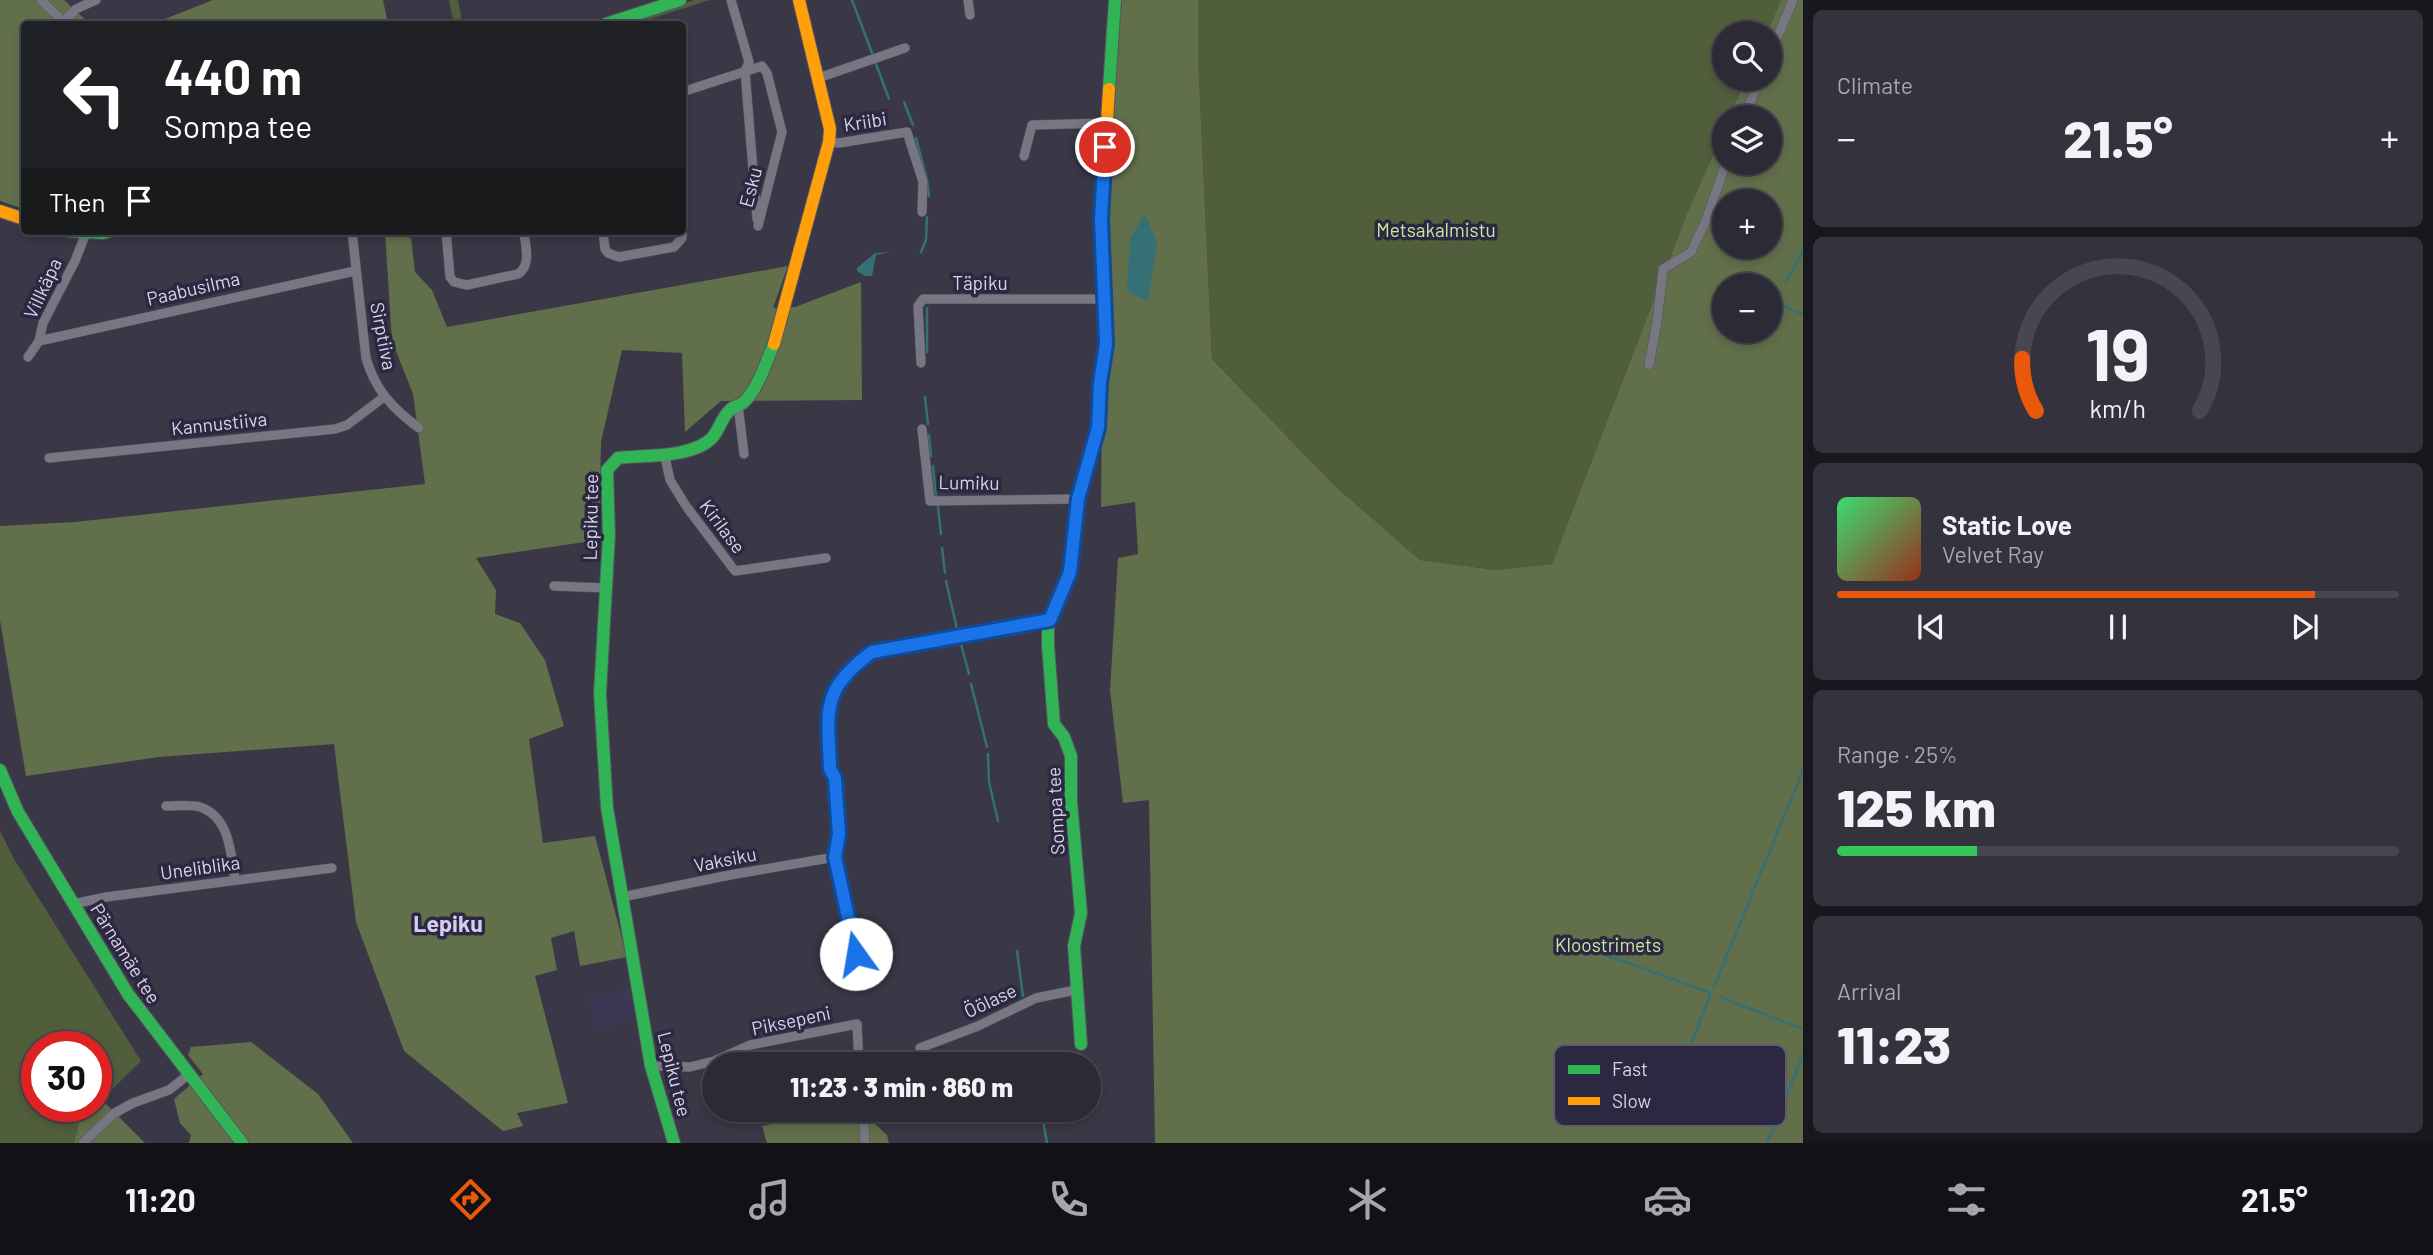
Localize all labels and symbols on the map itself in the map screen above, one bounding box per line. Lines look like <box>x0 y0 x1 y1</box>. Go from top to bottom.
street label: Kriibi <box>842 106 888 136</box>
pin <box>1075 117 1135 177</box>
street label: Esku <box>734 165 766 209</box>
park label: Metsakalmistu <box>1376 218 1496 241</box>
street label: Villkäpa <box>18 254 66 322</box>
street label: Paabusilma <box>144 266 242 310</box>
street label: Täpiku <box>952 271 1008 294</box>
street label: Sirptiiva <box>366 300 402 372</box>
street label: Kannustiiva <box>170 407 268 439</box>
street label: Lumiku <box>938 470 1000 494</box>
street label: Lepiku tee <box>578 473 602 561</box>
street label: Kirilase <box>695 494 751 558</box>
street label: Sompa tee <box>1041 766 1069 856</box>
street label: Vaksiku <box>692 842 758 876</box>
street label: Uneliblika <box>159 850 241 884</box>
street label: Pärnamäe tee <box>86 899 166 1007</box>
district label: Lepiku <box>413 909 483 937</box>
position arrow <box>819 917 893 991</box>
park label: Kloostrimets <box>1555 933 1661 956</box>
street label: Öölase <box>960 978 1020 1022</box>
street label: Piksepeni <box>749 1000 833 1040</box>
street label: Lepiku tee <box>653 1029 697 1119</box>
speed limit sign: 30 <box>21 1031 112 1122</box>
legend <box>1554 1045 1786 1126</box>
text: Fast <box>1612 1057 1648 1080</box>
text: Slow <box>1612 1089 1651 1112</box>

